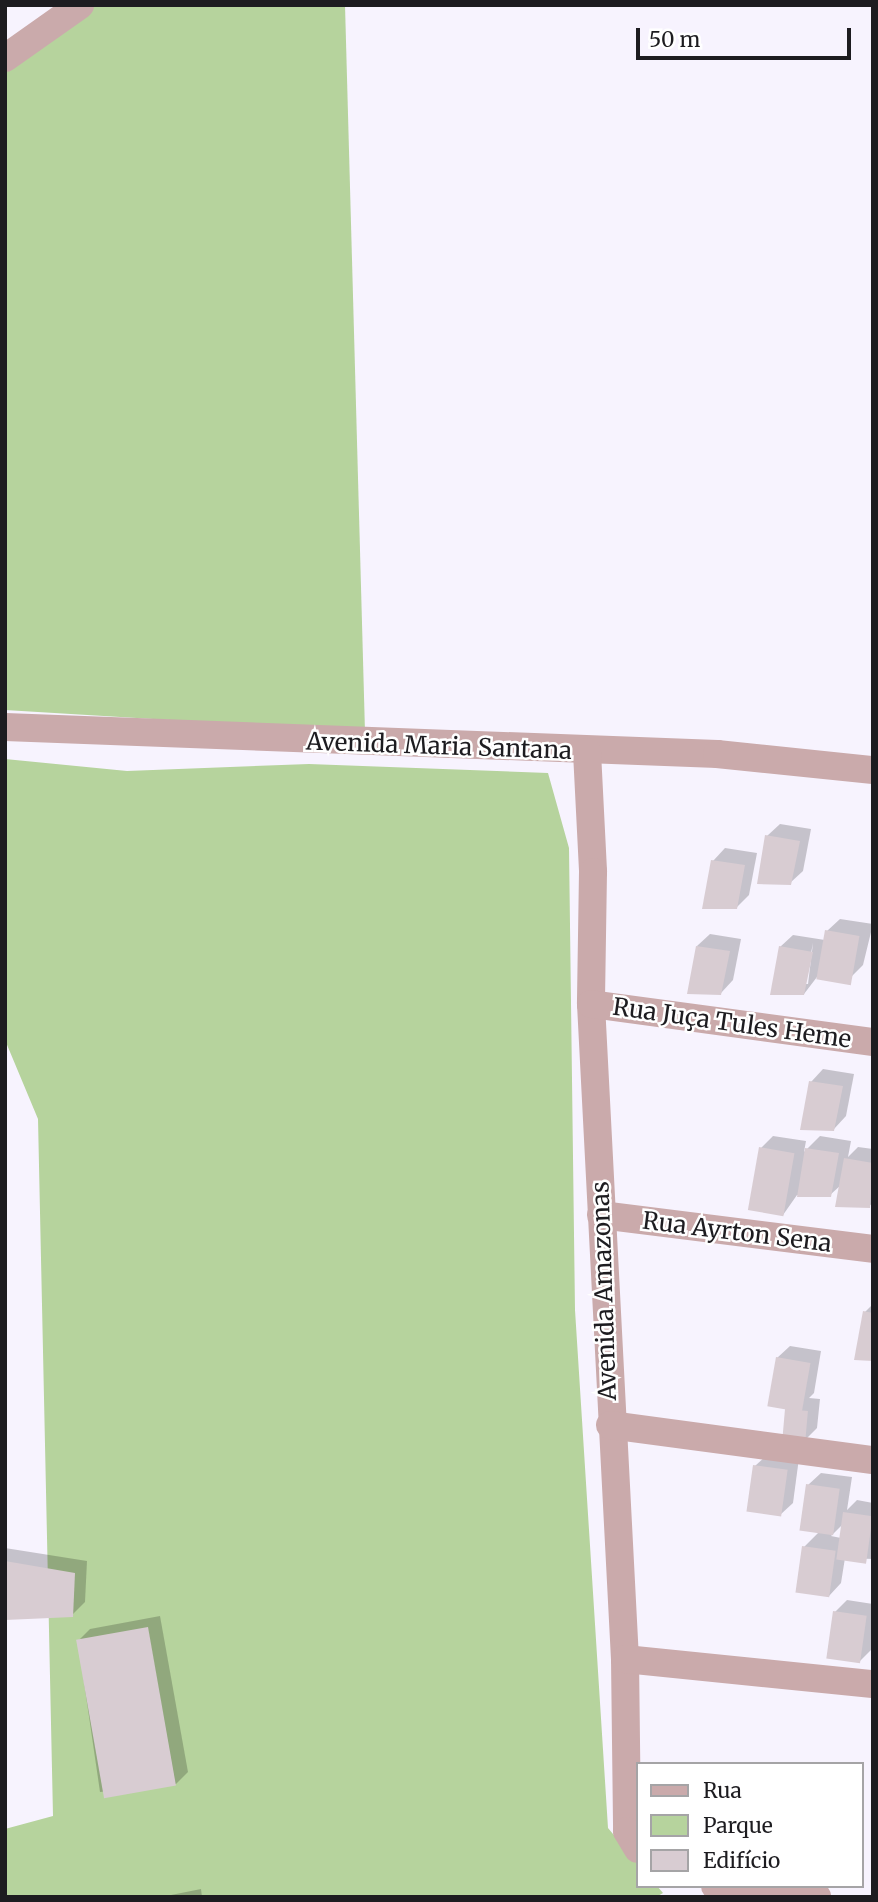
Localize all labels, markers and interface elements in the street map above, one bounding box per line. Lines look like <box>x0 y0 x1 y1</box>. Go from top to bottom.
scale bar <box>640 14 855 58</box>
text: 50 m <box>649 26 700 53</box>
street label: Avenida Maria Santana <box>306 727 572 765</box>
street label: Rua Juça Tules Heme <box>611 992 853 1054</box>
street label: Avenida Amazonas <box>586 1181 622 1401</box>
street label: Rua Ayrton Sena <box>641 1206 833 1258</box>
legend <box>636 1762 864 1888</box>
text: Rua <box>703 1777 742 1804</box>
text: Parque <box>703 1812 773 1839</box>
text: Edifício <box>703 1847 780 1874</box>

